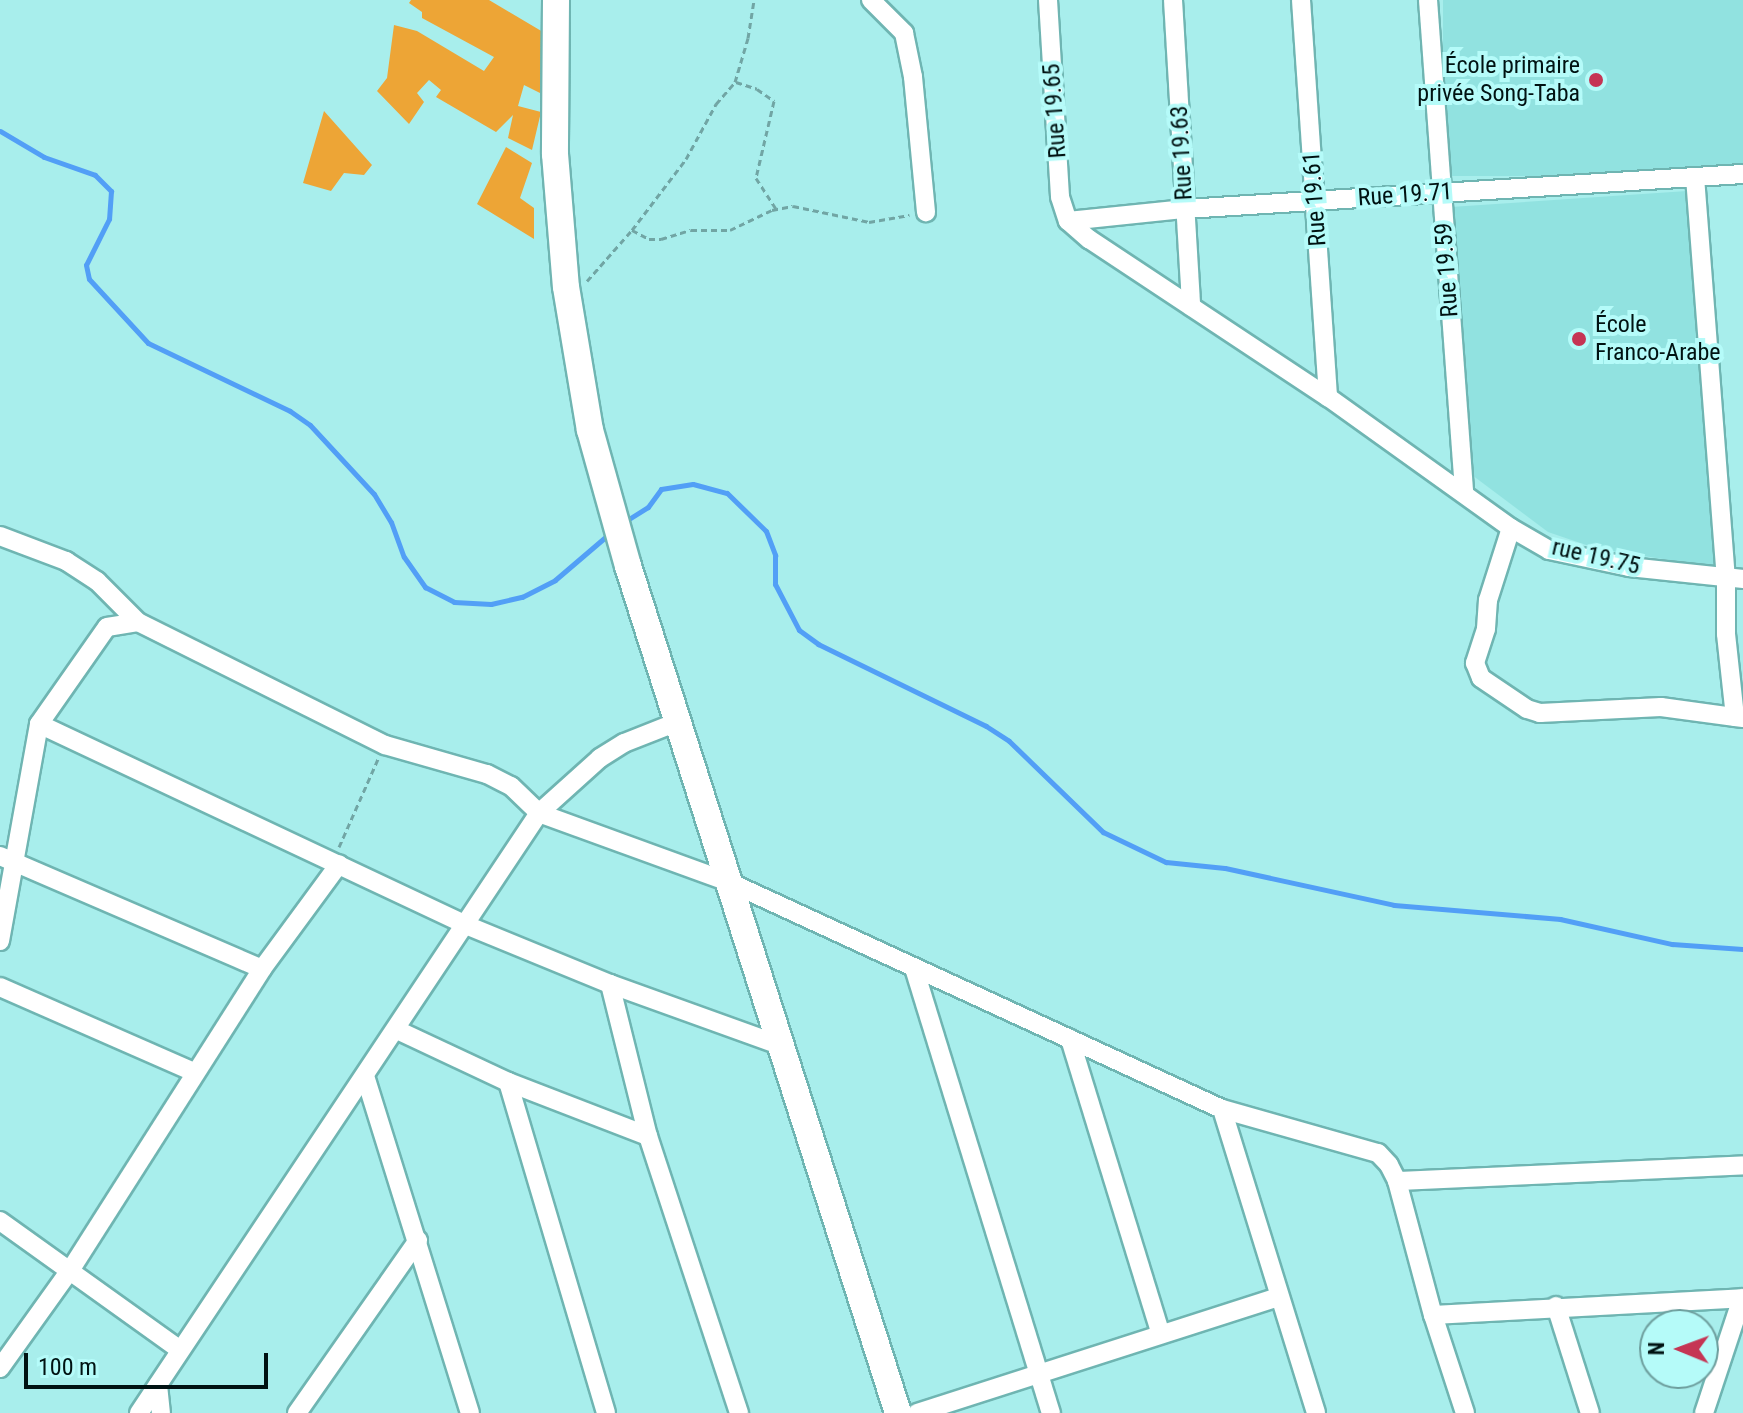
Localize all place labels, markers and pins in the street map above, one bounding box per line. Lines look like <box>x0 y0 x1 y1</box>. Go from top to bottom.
place label: École primaire privée Song-Taba <box>1417 52 1580 108</box>
marker: École primaire privée Song-Taba <box>1587 71 1605 89</box>
place label: École Franco-Arabe <box>1595 311 1721 367</box>
marker: École Franco-Arabe <box>1570 330 1588 348</box>

